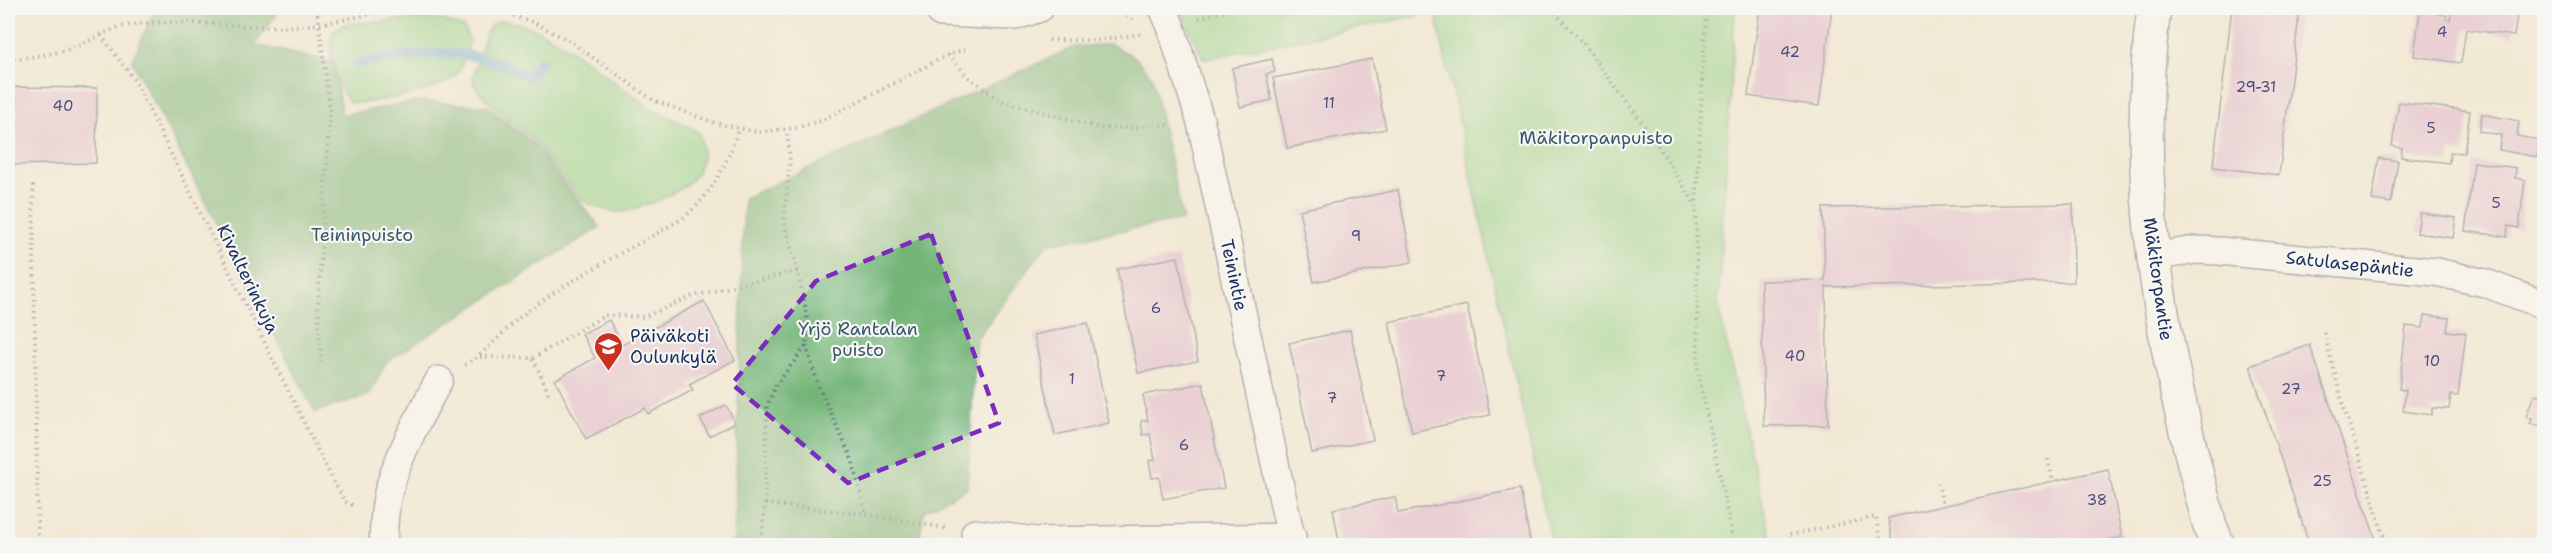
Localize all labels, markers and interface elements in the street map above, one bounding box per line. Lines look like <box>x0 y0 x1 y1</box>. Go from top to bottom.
house number: 4 <box>2437 22 2447 42</box>
house number: 42 <box>1780 42 1800 62</box>
house number: 29-31 <box>2236 77 2276 97</box>
house number: 11 <box>1323 93 1335 113</box>
house number: 40 <box>53 96 73 116</box>
house number: 5 <box>2426 118 2436 138</box>
park label: Mäkitorpanpuisto <box>1519 126 1673 150</box>
house number: 5 <box>2491 193 2501 213</box>
street label: Mäkitorpantie <box>2137 216 2179 342</box>
street label: Kivalterinkuja <box>211 220 285 338</box>
park label: Teininpuisto <box>311 223 413 247</box>
house number: 9 <box>1351 226 1361 246</box>
street label: Teinintie <box>1215 237 1253 313</box>
street label: Satulasepäntie <box>2285 245 2415 283</box>
house number: 6 <box>1151 298 1161 318</box>
park label: Yrjö Rantalan puisto <box>798 317 918 362</box>
place label: Päiväkoti Oulunkylä <box>630 324 717 369</box>
school or university icon: Päiväkoti Oulunkylä <box>593 330 625 372</box>
house number: 40 <box>1785 346 1805 366</box>
house number: 10 <box>2424 351 2440 371</box>
house number: 7 <box>1436 366 1446 386</box>
house number: 1 <box>1069 369 1075 389</box>
house number: 27 <box>2281 379 2301 399</box>
house number: 7 <box>1327 388 1337 408</box>
house number: 6 <box>1179 435 1189 455</box>
house number: 25 <box>2312 471 2332 491</box>
house number: 38 <box>2087 490 2107 510</box>

